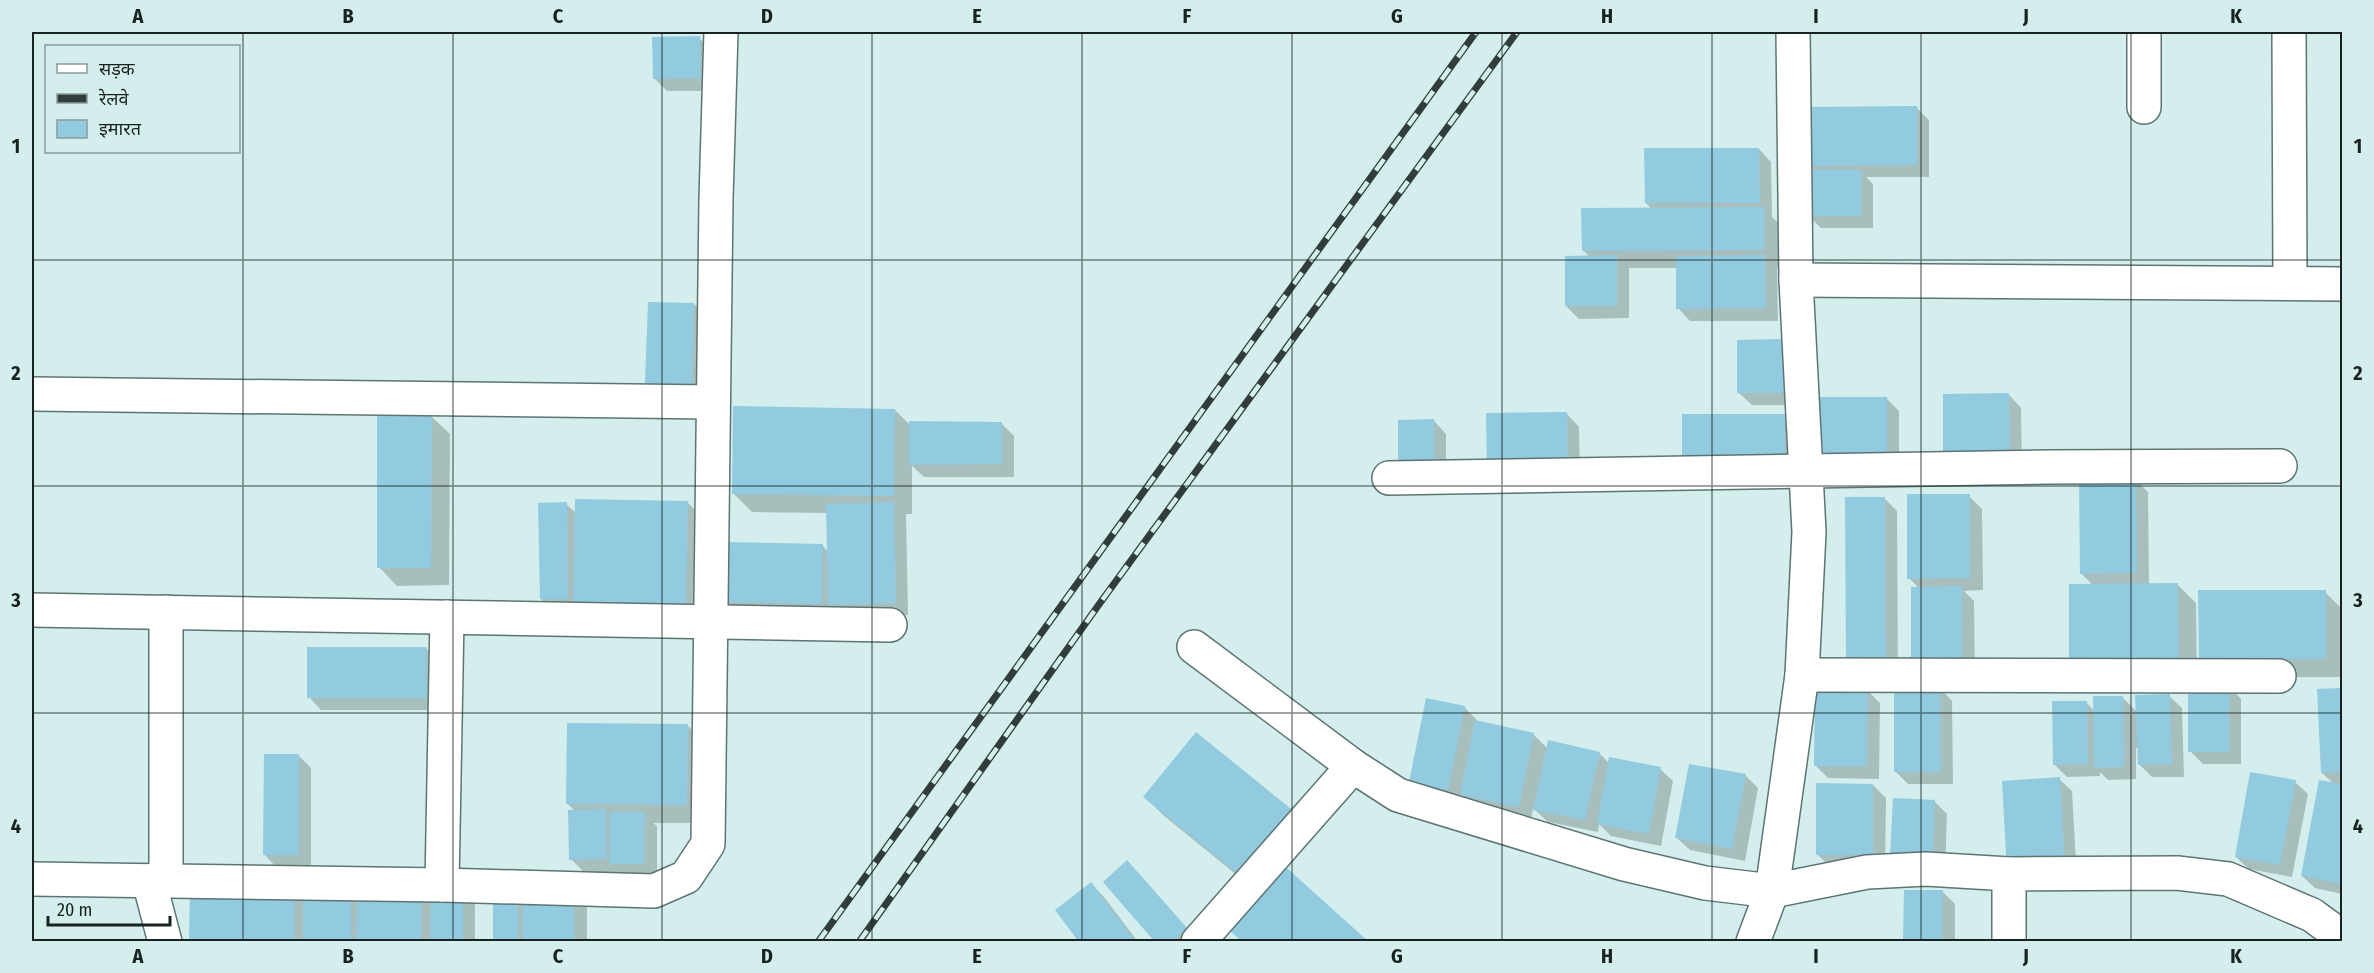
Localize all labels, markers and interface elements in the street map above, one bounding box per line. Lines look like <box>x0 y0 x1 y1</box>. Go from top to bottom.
text: A <box>132 4 145 28</box>
text: B <box>342 4 354 28</box>
text: C <box>553 4 564 28</box>
text: D <box>761 4 773 28</box>
text: E <box>972 4 982 28</box>
text: F <box>1183 4 1192 28</box>
text: G <box>1391 4 1403 28</box>
text: H <box>1601 4 1613 28</box>
text: I <box>1813 4 1819 28</box>
text: J <box>2022 4 2029 28</box>
text: K <box>2230 4 2242 28</box>
legend <box>45 45 240 153</box>
text: सड़क <box>99 58 136 80</box>
text: रेलवे <box>98 88 130 110</box>
text: इमारत <box>99 118 142 140</box>
text: 1 <box>12 134 20 158</box>
text: 1 <box>2354 134 2362 158</box>
text: 2 <box>10 361 21 385</box>
text: 2 <box>2352 361 2363 385</box>
text: 3 <box>10 588 21 612</box>
text: 3 <box>2352 588 2363 612</box>
text: 4 <box>11 814 21 838</box>
text: 4 <box>2353 814 2363 838</box>
scale bar <box>48 889 170 927</box>
text: 20 m <box>57 899 92 921</box>
text: A <box>132 944 145 968</box>
text: B <box>342 944 354 968</box>
text: C <box>553 944 564 968</box>
text: D <box>761 944 773 968</box>
text: E <box>972 944 982 968</box>
text: F <box>1183 944 1192 968</box>
text: G <box>1391 944 1403 968</box>
text: H <box>1601 944 1613 968</box>
text: I <box>1813 944 1819 968</box>
text: J <box>2022 944 2029 968</box>
text: K <box>2230 944 2242 968</box>

